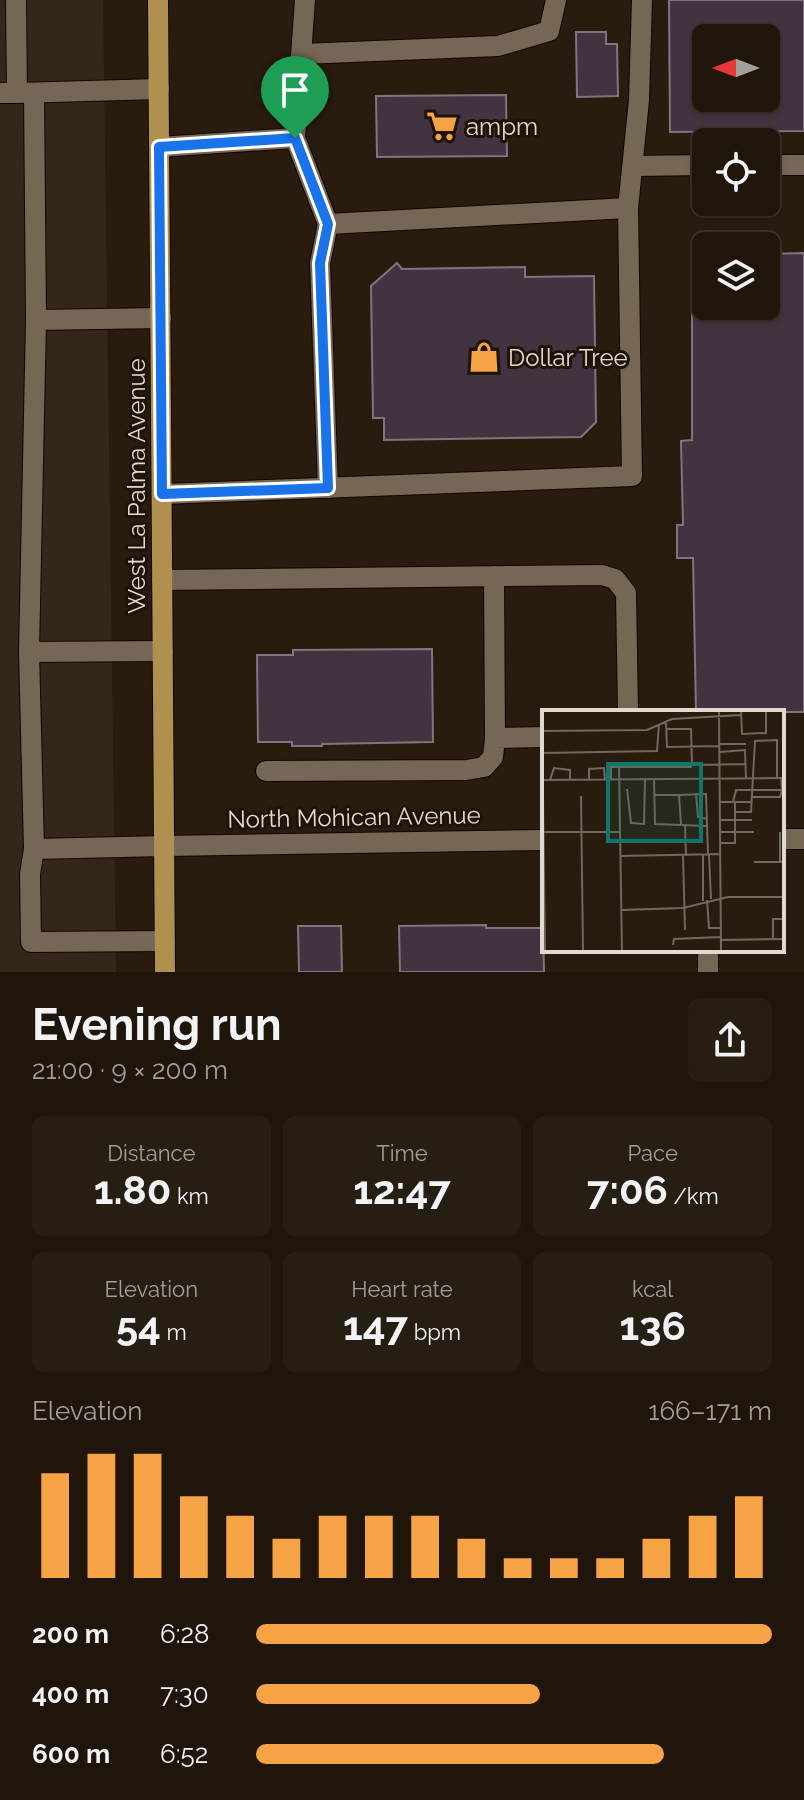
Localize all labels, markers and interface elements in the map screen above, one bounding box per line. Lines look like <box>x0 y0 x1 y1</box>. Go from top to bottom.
north arrow <box>692 24 780 112</box>
map controls <box>692 24 780 320</box>
pin <box>261 56 329 138</box>
icon: arrive <box>273 68 317 112</box>
supermarket icon: ampm <box>425 109 459 143</box>
place label: ampm <box>466 112 538 141</box>
button: locate <box>692 128 780 216</box>
button: layers <box>692 232 780 320</box>
shop icon: Dollar Tree <box>467 340 501 374</box>
place label: Dollar Tree <box>508 343 628 372</box>
street label: West La Palma Avenue <box>122 358 151 614</box>
inset map <box>542 710 784 952</box>
street label: North Mohican Avenue <box>227 800 481 834</box>
button: share <box>688 998 772 1082</box>
text: Evening run <box>32 999 281 1050</box>
text: 21:00 · 9 × 200 m <box>32 1055 228 1085</box>
text: Distance <box>107 1140 195 1166</box>
text: Time <box>376 1140 428 1166</box>
text: Pace <box>627 1140 678 1166</box>
text: 1.80 <box>94 1166 171 1213</box>
text: 12:47 <box>353 1166 451 1213</box>
text: 7:06 <box>587 1166 668 1213</box>
text: km <box>171 1183 209 1209</box>
text: /km <box>668 1183 719 1209</box>
text: Elevation <box>105 1276 198 1302</box>
text: Heart rate <box>351 1276 453 1302</box>
text: kcal <box>632 1276 673 1302</box>
text: 54 <box>116 1302 161 1349</box>
text: 147 <box>343 1302 408 1349</box>
text: 136 <box>619 1302 686 1349</box>
text: m <box>161 1319 187 1345</box>
text: bpm <box>408 1319 461 1345</box>
text: Elevation <box>32 1396 142 1426</box>
text: 166–171 m <box>648 1396 772 1426</box>
text: 200 m <box>32 1619 109 1649</box>
text: 6:28 <box>160 1619 210 1649</box>
text: 400 m <box>32 1679 109 1709</box>
text: 7:30 <box>160 1679 209 1709</box>
text: 600 m <box>32 1739 110 1769</box>
text: 6:52 <box>160 1739 208 1769</box>

